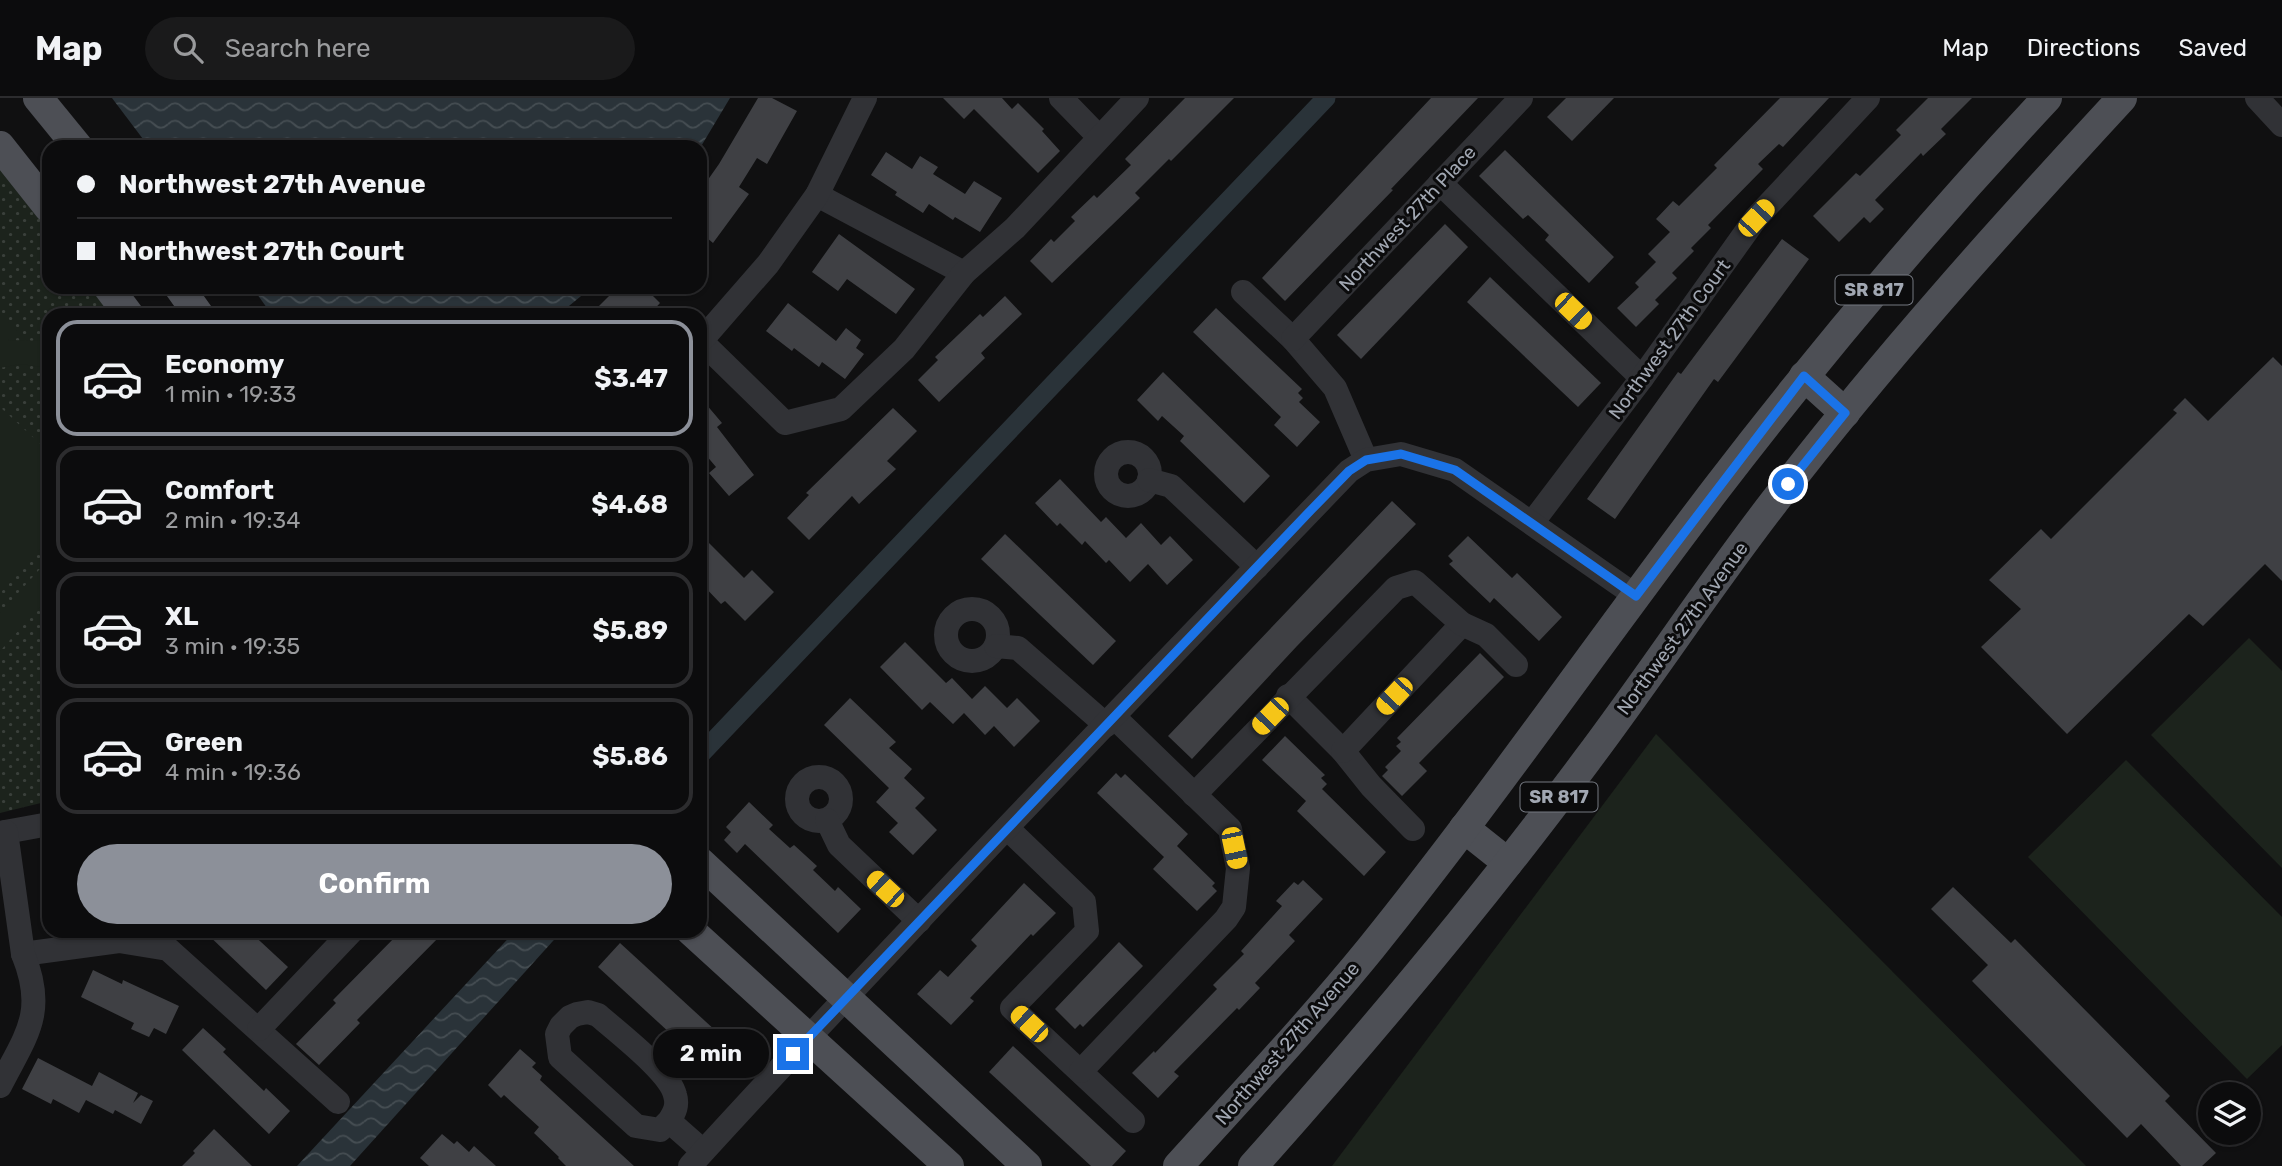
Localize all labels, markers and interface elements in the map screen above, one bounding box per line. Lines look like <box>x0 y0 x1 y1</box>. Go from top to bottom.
search box <box>145 17 635 80</box>
text: Map <box>35 29 103 68</box>
icon: search <box>169 29 207 67</box>
text: Search here <box>225 33 370 64</box>
text: Map <box>1942 34 1989 62</box>
text: Directions <box>2027 34 2140 62</box>
text: Saved <box>2178 34 2247 62</box>
street label: Northwest 27th Place <box>1334 141 1481 296</box>
text: Northwest 27th Avenue <box>119 169 426 200</box>
car <box>1734 195 1779 241</box>
text: Northwest 27th Court <box>119 236 404 267</box>
street label: Northwest 27th Court <box>1604 254 1735 424</box>
road number: SR 817 <box>1836 275 1912 304</box>
car <box>1551 289 1596 333</box>
icon: car <box>81 347 144 410</box>
text: Economy <box>165 349 284 380</box>
text: $3.47 <box>594 363 668 394</box>
text: 1 min · 19:33 <box>165 380 296 408</box>
route start <box>1772 468 1804 500</box>
icon: car <box>81 473 144 536</box>
text: Comfort <box>165 475 274 506</box>
text: $4.68 <box>591 489 668 520</box>
text: 2 min · 19:34 <box>165 506 300 534</box>
street label: Northwest 27th Avenue <box>1612 537 1753 719</box>
icon: car <box>81 599 144 662</box>
text: XL <box>165 601 198 632</box>
text: $5.89 <box>592 615 668 646</box>
text: 3 min · 19:35 <box>165 632 300 660</box>
car <box>1372 673 1417 719</box>
car <box>1248 694 1293 738</box>
icon: car <box>81 725 144 788</box>
text: Green <box>165 727 243 758</box>
text: $5.86 <box>592 741 668 772</box>
text: 4 min · 19:36 <box>165 758 301 786</box>
road number: SR 817 <box>1520 782 1598 812</box>
car <box>1220 825 1249 871</box>
button: Confirm <box>77 844 672 924</box>
car <box>863 867 908 911</box>
street label: Northwest 27th Avenue <box>1210 957 1364 1129</box>
car <box>1007 1002 1052 1046</box>
callout: 2 min <box>653 1030 768 1079</box>
route end <box>777 1038 809 1070</box>
text: 2 min <box>680 1039 742 1067</box>
map controls <box>2198 1082 2261 1145</box>
button: layers <box>2198 1082 2261 1145</box>

